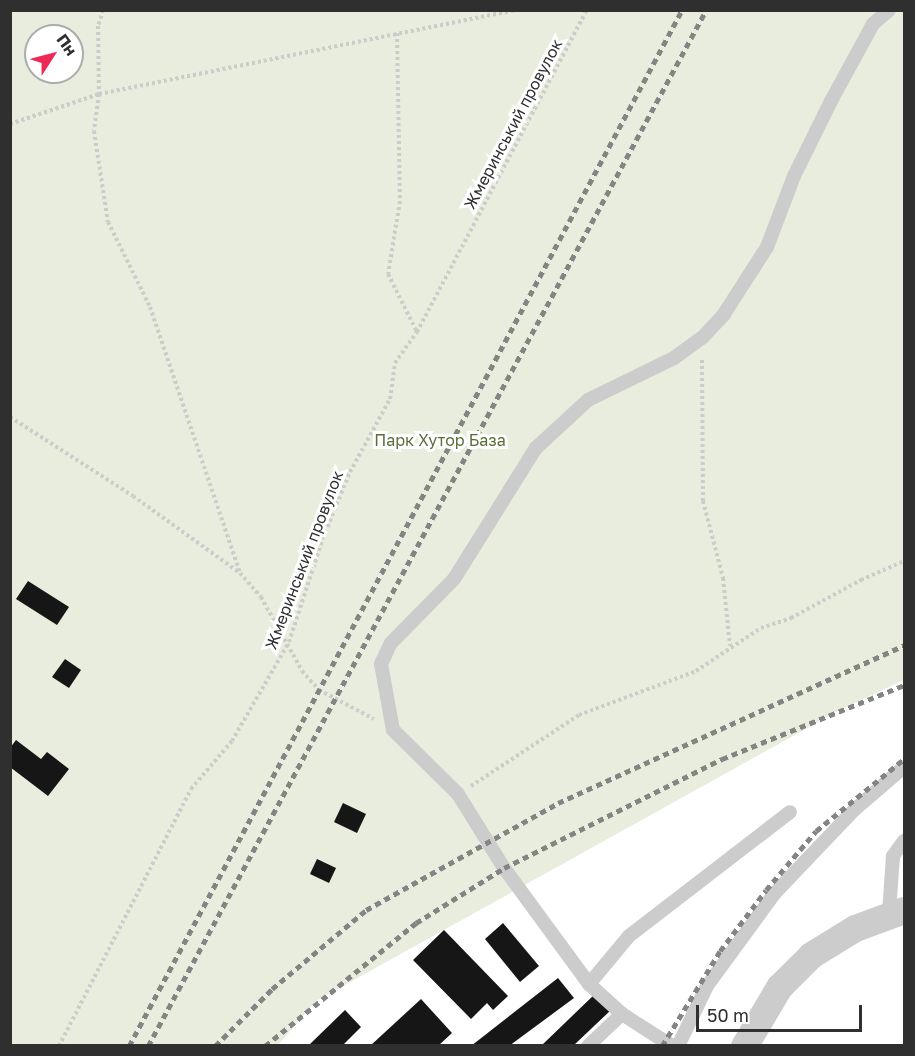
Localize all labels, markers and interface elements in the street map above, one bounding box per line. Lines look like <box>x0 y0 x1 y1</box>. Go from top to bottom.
north arrow <box>24 24 84 84</box>
text: Пн <box>52 30 81 59</box>
street label: Жмеринський провулок <box>460 36 566 212</box>
park label: Парк Хутор База <box>374 430 506 450</box>
street label: Жмеринський провулок <box>261 468 347 652</box>
scale bar <box>699 993 866 1031</box>
text: 50 m <box>707 1004 749 1026</box>

